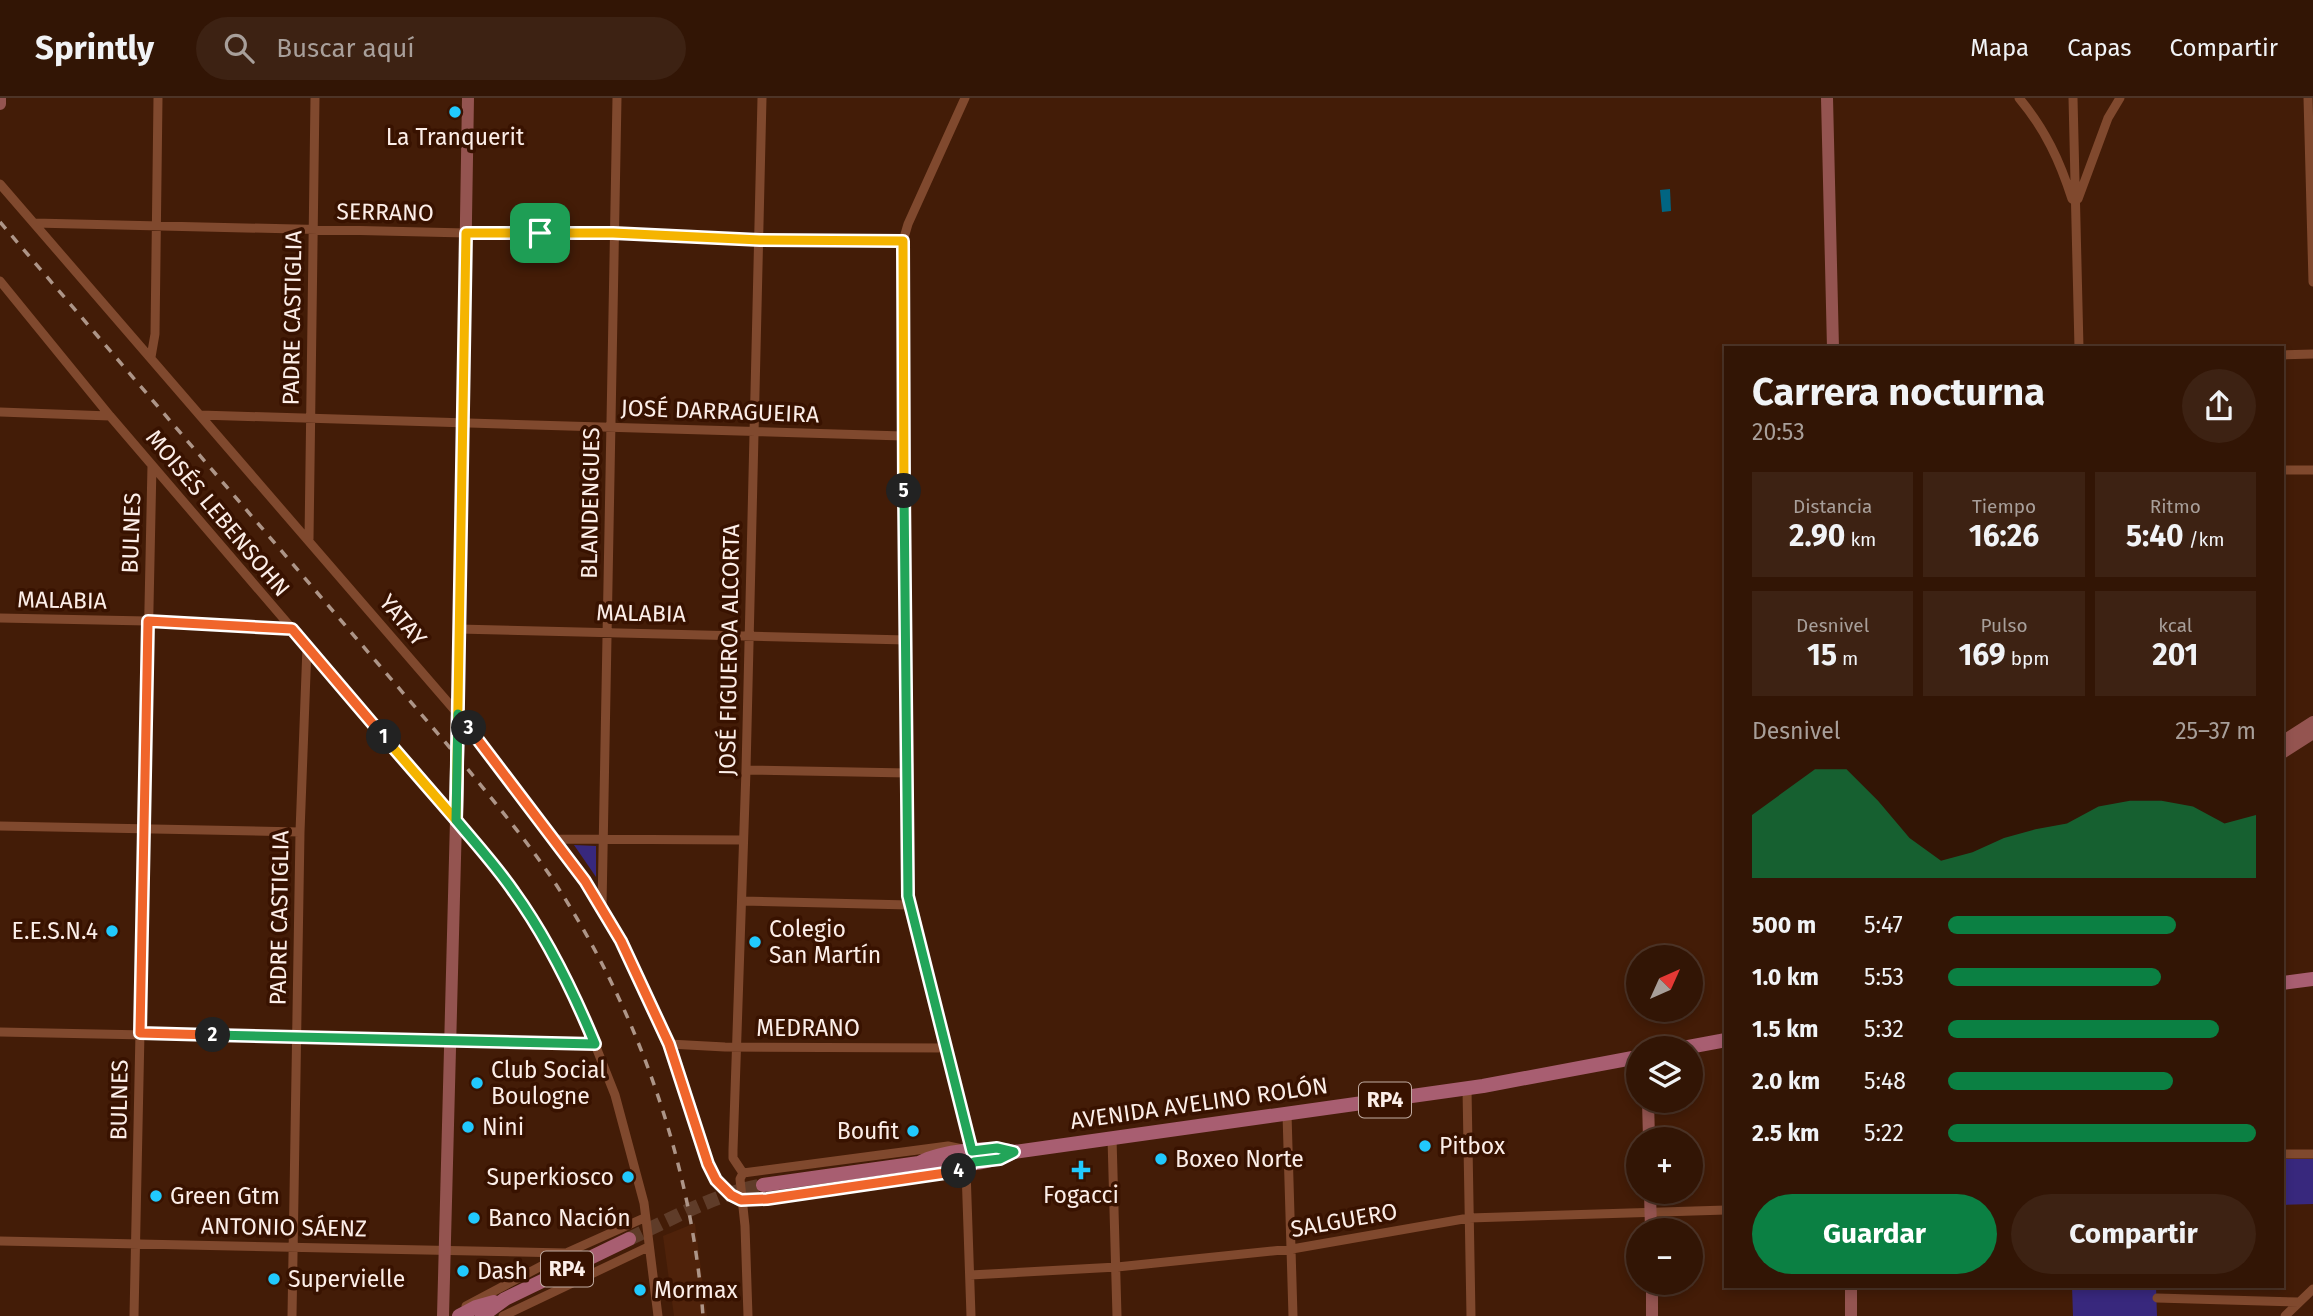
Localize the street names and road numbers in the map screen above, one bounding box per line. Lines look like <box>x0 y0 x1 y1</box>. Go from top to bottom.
street label: SERRANO <box>336 197 434 227</box>
street label: PADRE CASTIGLIA <box>276 229 308 406</box>
street label: JOSÉ DARRAGUEIRA <box>620 393 820 428</box>
street label: MOISÉS LEBENSOHN <box>140 423 297 602</box>
street label: BLANDENGUES <box>575 427 605 579</box>
street label: BULNES <box>116 492 146 574</box>
street label: JOSÉ FIGUEROA ALCORTA <box>712 523 745 776</box>
street label: MALABIA <box>17 585 108 615</box>
street label: YATAY <box>373 588 433 652</box>
street label: MALABIA <box>596 598 687 628</box>
street label: PADRE CASTIGLIA <box>263 829 295 1006</box>
street label: MEDRANO <box>756 1014 860 1042</box>
street label: BULNES <box>104 1059 134 1141</box>
street label: AVENIDA AVELINO ROLÓN <box>1068 1070 1330 1135</box>
road number: RP4 <box>1359 1082 1411 1118</box>
street label: SALGUERO <box>1289 1197 1399 1243</box>
street label: ANTONIO SÁENZ <box>201 1211 367 1242</box>
road number: RP4 <box>541 1252 593 1286</box>

